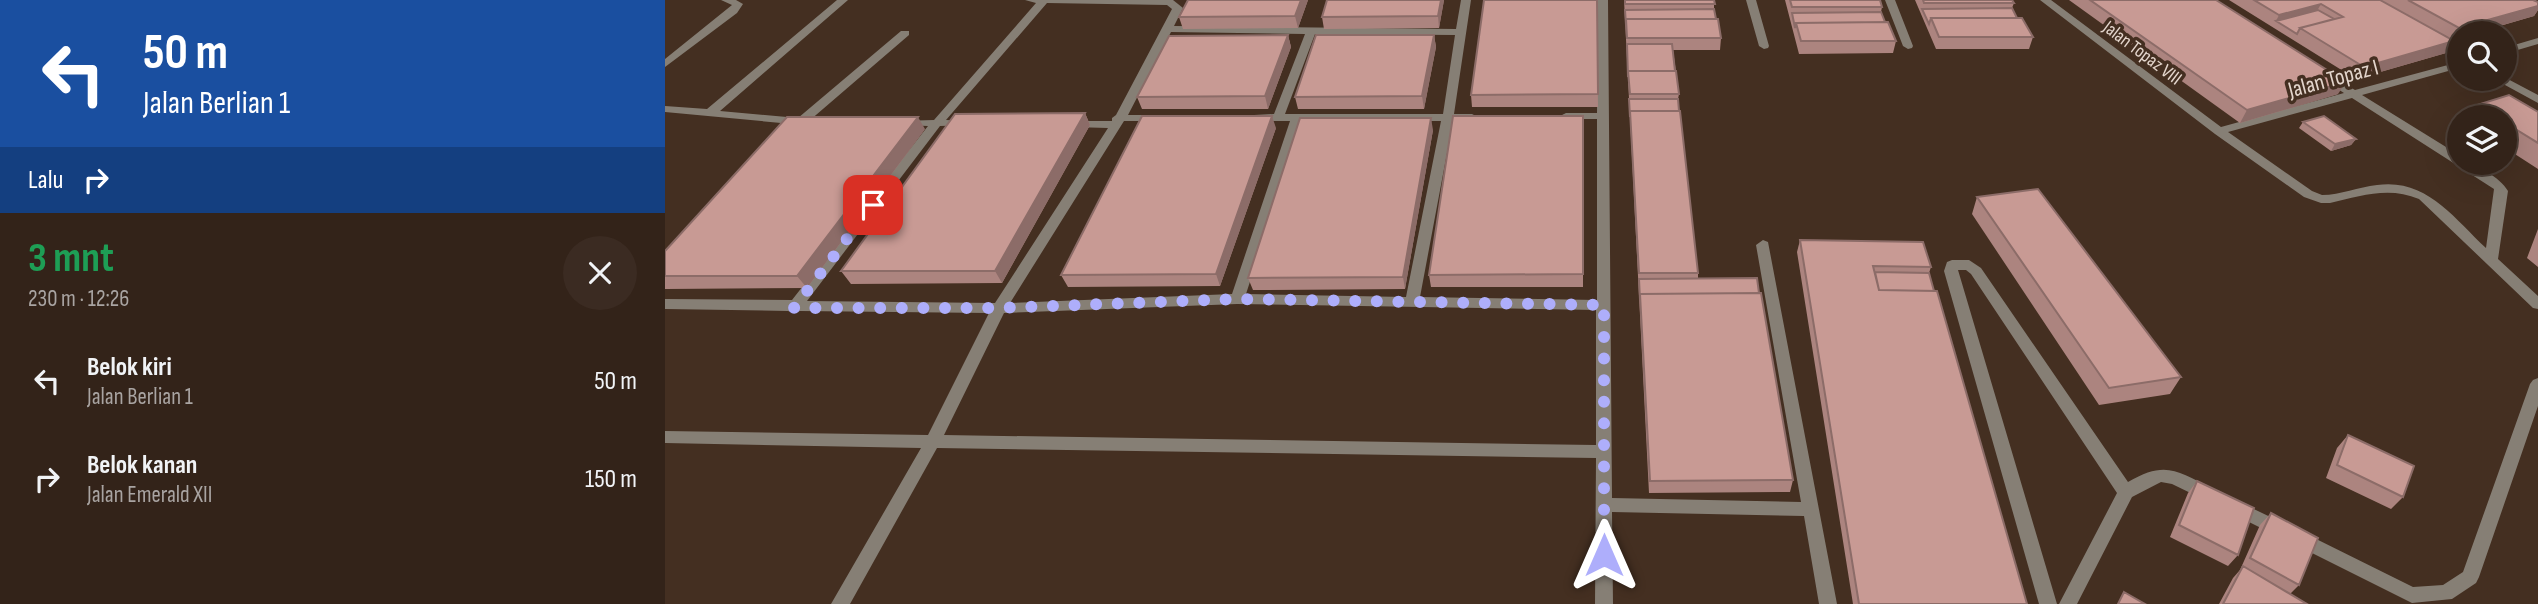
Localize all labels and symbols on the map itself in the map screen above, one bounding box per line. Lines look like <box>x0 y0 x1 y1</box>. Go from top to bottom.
street label: Jalan Topaz VIII <box>2097 16 2186 90</box>
street label: Jalan Topaz I <box>2284 53 2382 105</box>
pin <box>843 175 903 235</box>
position arrow <box>1567 518 1641 592</box>

